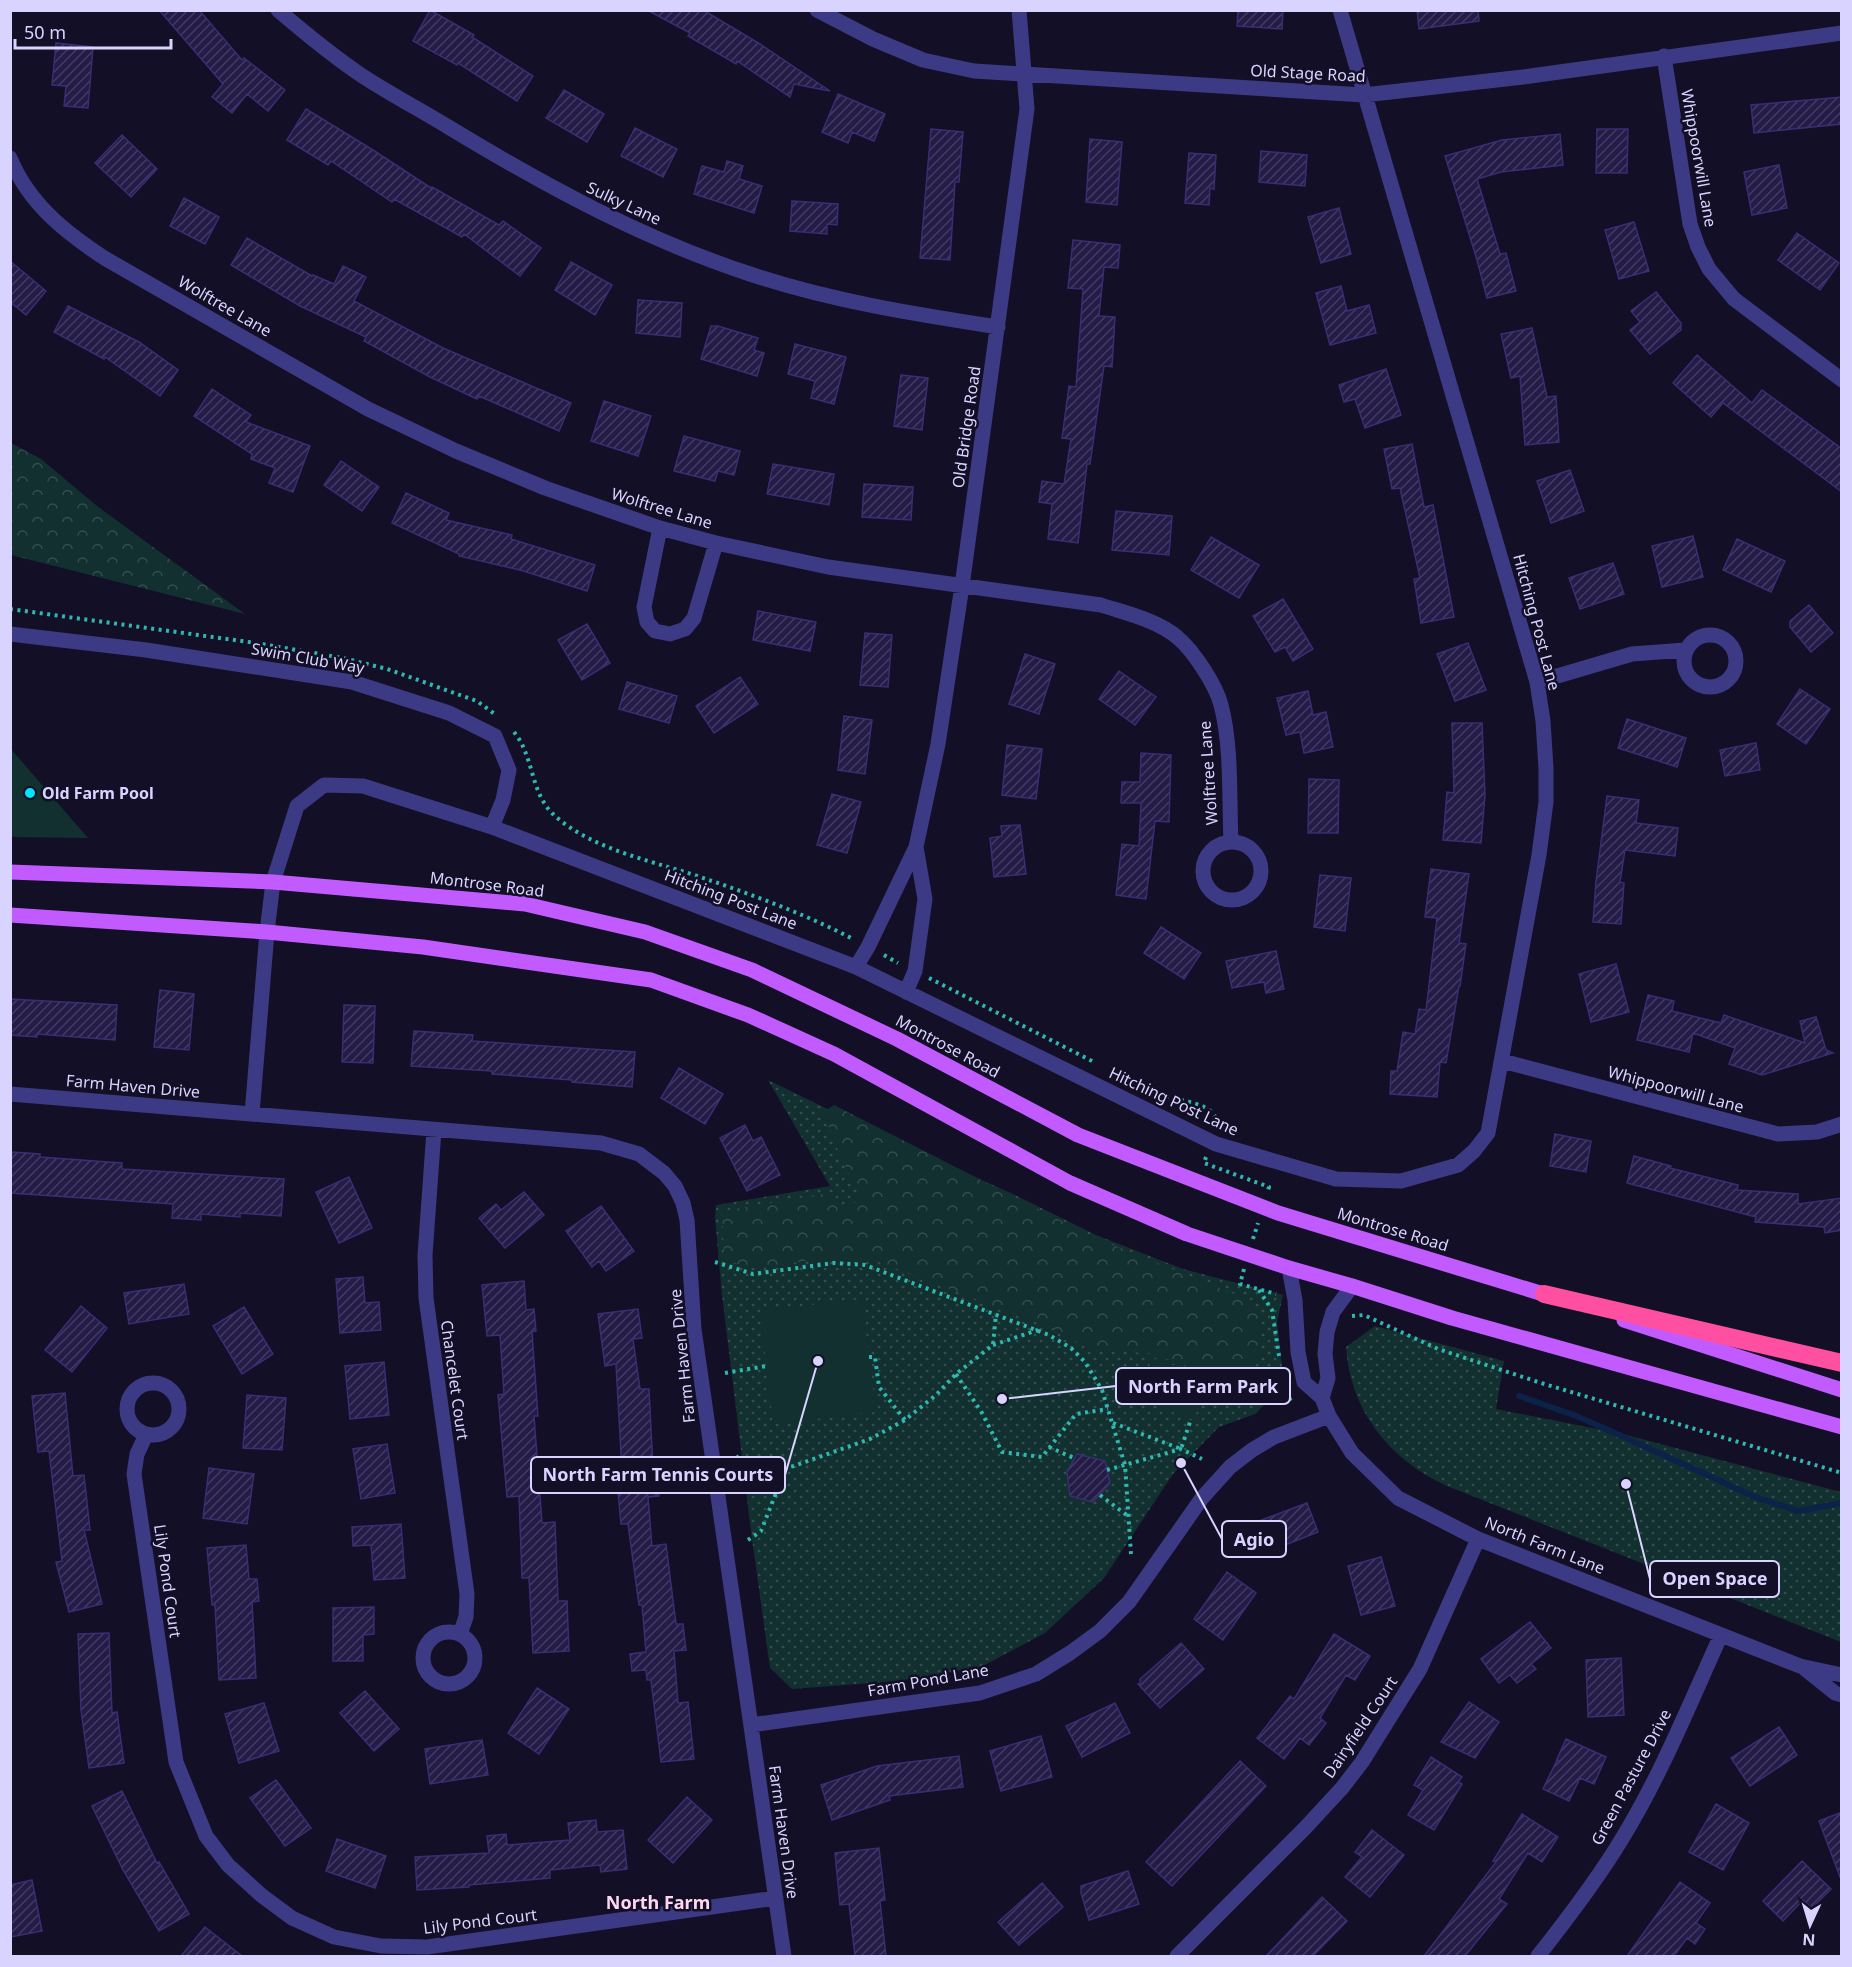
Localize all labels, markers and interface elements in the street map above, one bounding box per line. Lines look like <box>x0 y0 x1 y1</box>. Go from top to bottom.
scale bar <box>15 12 171 50</box>
text: 50 m <box>24 20 66 44</box>
street label: Old Stage Road <box>1250 59 1366 87</box>
street label: Whippoorwill Lane <box>1676 87 1722 229</box>
street label: Sulky Lane <box>583 176 665 230</box>
street label: Wolftree Lane <box>174 270 276 342</box>
street label: Old Bridge Road <box>947 365 985 489</box>
street label: Wolftree Lane <box>609 482 715 534</box>
street label: Hitching Post Lane <box>1508 551 1566 693</box>
street label: Swim Club Way <box>250 637 367 679</box>
street label: Wolftree Lane <box>1193 720 1223 826</box>
place label: Old Farm Pool <box>42 782 154 804</box>
marker: Old Farm Pool <box>23 786 37 800</box>
street label: Hitching Post Lane <box>661 864 801 934</box>
street label: Montrose Road <box>429 866 545 902</box>
street label: Montrose Road <box>892 1009 1004 1083</box>
street label: Whippoorwill Lane <box>1606 1060 1746 1118</box>
street label: Hitching Post Lane <box>1106 1061 1242 1141</box>
street label: Farm Haven Drive <box>65 1069 201 1103</box>
street label: Montrose Road <box>1335 1202 1451 1256</box>
street label: Farm Haven Drive <box>664 1288 700 1424</box>
street label: Chancelet Court <box>436 1319 474 1442</box>
callout: North Farm Park <box>1116 1368 1290 1404</box>
text: North Farm Park <box>1128 1374 1279 1398</box>
callout: North Farm Tennis Courts <box>531 1457 785 1493</box>
text: North Farm Tennis Courts <box>543 1462 773 1486</box>
street label: North Farm Lane <box>1482 1511 1608 1579</box>
callout: Agio <box>1222 1521 1286 1557</box>
street label: Lily Pond Court <box>149 1523 187 1639</box>
text: Agio <box>1234 1527 1274 1551</box>
callout: Open Space <box>1650 1561 1779 1597</box>
text: Open Space <box>1663 1566 1767 1590</box>
street label: Farm Pond Lane <box>866 1659 990 1701</box>
street label: Dairyfield Court <box>1318 1672 1402 1782</box>
street label: Green Pasture Drive <box>1586 1705 1676 1849</box>
street label: Farm Haven Drive <box>764 1764 804 1900</box>
district label: North Farm <box>606 1890 710 1914</box>
north arrow <box>1780 1895 1840 1955</box>
street label: Lily Pond Court <box>422 1903 538 1939</box>
text: N <box>1802 1929 1816 1951</box>

